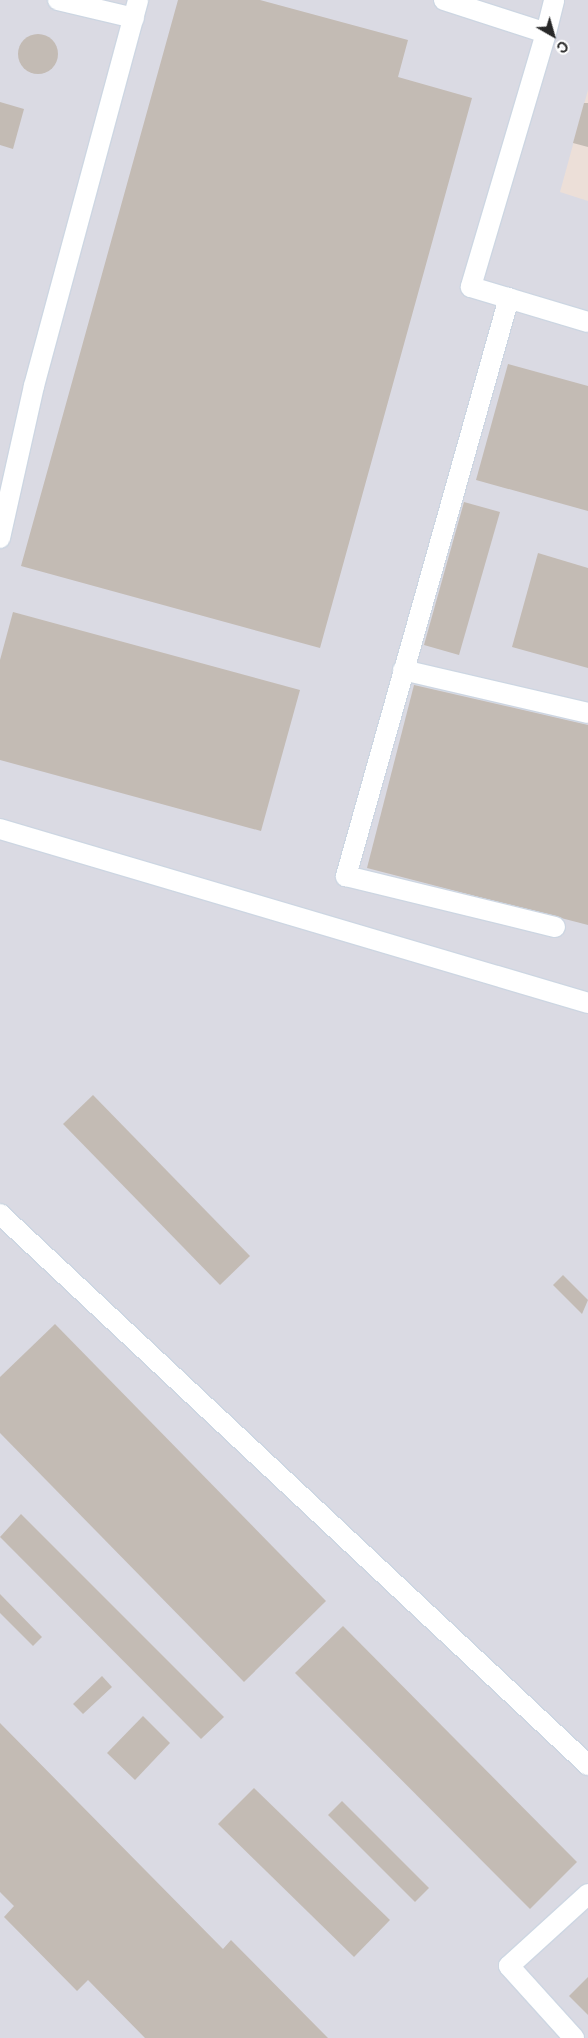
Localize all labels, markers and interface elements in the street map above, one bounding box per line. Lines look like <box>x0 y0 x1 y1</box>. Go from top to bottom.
north arrow <box>528 10 578 60</box>
text: С <box>553 37 572 57</box>

